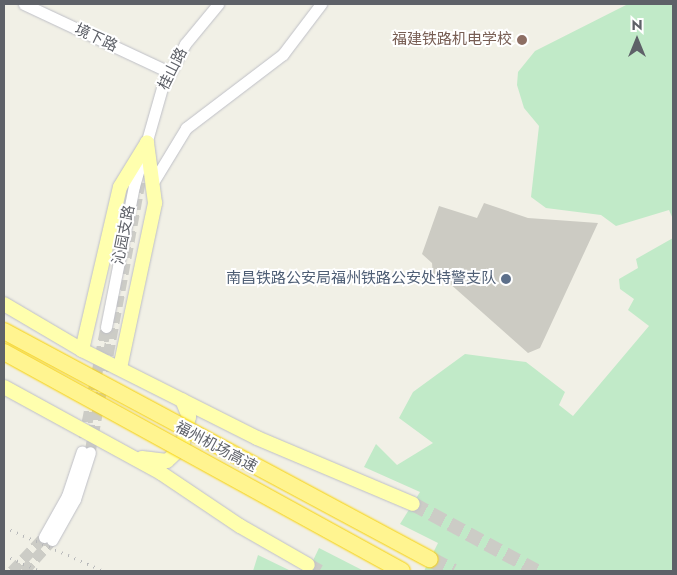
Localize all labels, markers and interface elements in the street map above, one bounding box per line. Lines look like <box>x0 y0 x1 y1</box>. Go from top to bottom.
north arrow <box>612 15 662 65</box>
text: N <box>631 15 643 35</box>
street label: 境下路 <box>72 20 120 56</box>
place label: 福建铁路机电学校 <box>392 31 512 49</box>
marker: 福建铁路机电学校 <box>516 34 528 46</box>
street label: 桂山路 <box>155 45 191 93</box>
street label: 沁园支路 <box>109 204 139 266</box>
place label: 南昌铁路公安局福州铁路公安处特警支队 <box>226 270 496 288</box>
marker: 南昌铁路公安局福州铁路公安处特警支队 <box>500 273 512 285</box>
street label: 福州机场高速 <box>172 418 260 476</box>

